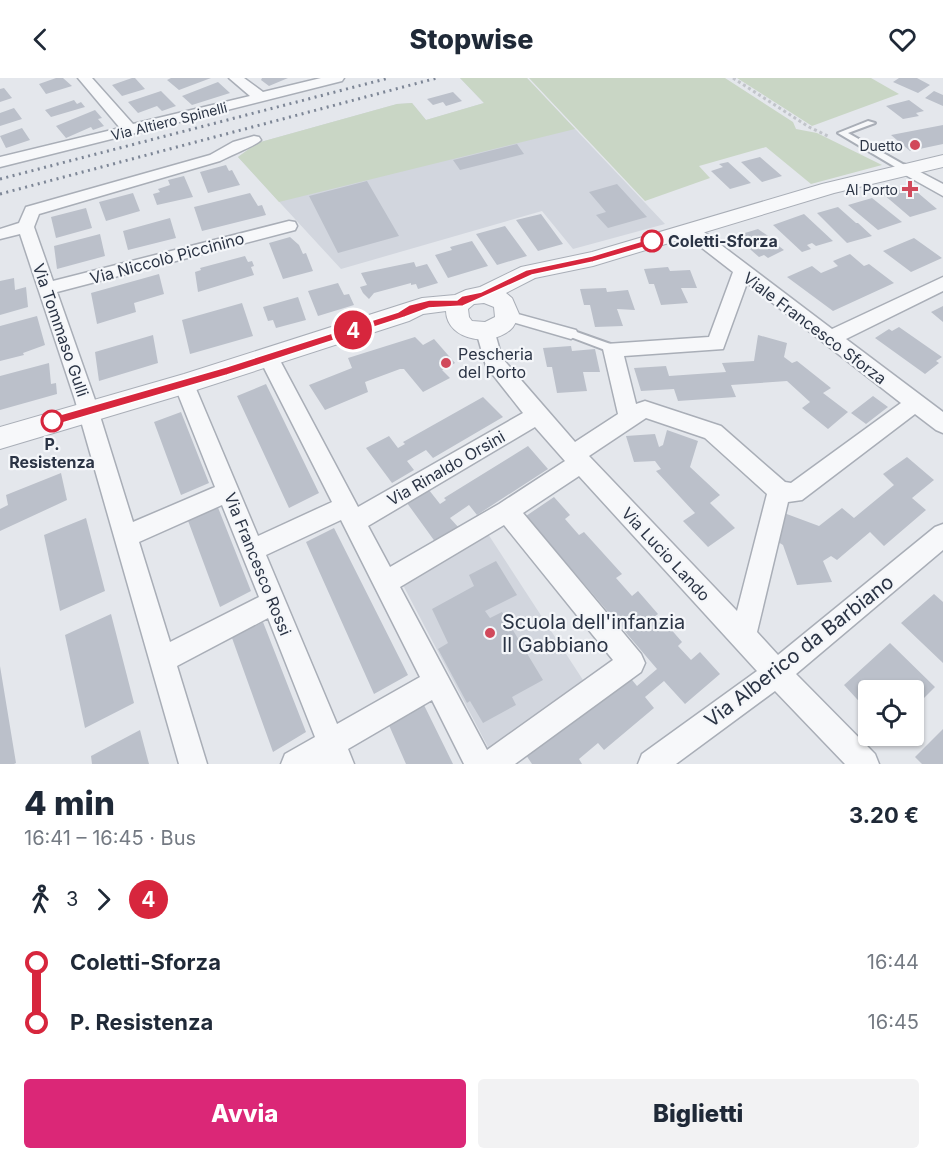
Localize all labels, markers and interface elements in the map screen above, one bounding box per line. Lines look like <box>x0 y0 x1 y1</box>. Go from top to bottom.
icon: back <box>24 23 57 56</box>
text: Stopwise <box>409 23 534 56</box>
icon: heart <box>886 23 919 56</box>
street label: Via Altiero Spinelli <box>109 98 229 144</box>
place label: Duetto <box>859 137 903 154</box>
marker: Duetto <box>908 138 922 152</box>
place label: Al Porto <box>845 181 898 198</box>
marker: Al Porto <box>903 182 917 196</box>
street label: Via Niccolò Piccinino <box>88 228 246 288</box>
marker: Coletti-Sforza <box>641 230 663 252</box>
place label: Coletti-Sforza <box>668 231 778 251</box>
street label: Via Tommaso Gulli <box>29 261 93 399</box>
street label: Viale Francesco Sforza <box>739 268 891 388</box>
line badge: 4 <box>334 310 372 350</box>
text: 4 <box>346 318 360 343</box>
place label: Pescheria del Porto <box>458 344 533 382</box>
marker: Pescheria del Porto <box>439 356 453 370</box>
marker: P. Resistenza <box>41 410 63 432</box>
street label: Via Rinaldo Orsini <box>384 426 508 510</box>
place label: P. Resistenza <box>9 434 95 472</box>
street label: Via Francesco Rossi <box>220 490 296 638</box>
street label: Via Lucio Lando <box>617 503 715 605</box>
street label: Via Alberico da Barbiano <box>700 570 898 732</box>
place label: Scuola dell'infanzia Il Gabbiano <box>502 610 685 657</box>
marker: Scuola dell'infanzia Il Gabbiano <box>483 626 497 640</box>
map controls <box>858 680 924 746</box>
button: locate <box>858 680 924 746</box>
text: 4 min <box>24 783 115 823</box>
text: 3.20 € <box>849 802 919 828</box>
text: 16:41 – 16:45 · Bus <box>24 826 196 850</box>
icon: walk <box>24 883 57 916</box>
icon: forward <box>87 883 120 916</box>
text: 3 <box>66 887 78 911</box>
text: 4 <box>141 887 156 912</box>
text: Coletti-Sforza <box>70 949 221 975</box>
text: 16:44 <box>867 950 919 974</box>
text: P. Resistenza <box>70 1009 213 1035</box>
text: 16:45 <box>868 1010 919 1034</box>
button: Avvia <box>24 1079 466 1148</box>
button: Biglietti <box>478 1079 919 1148</box>

